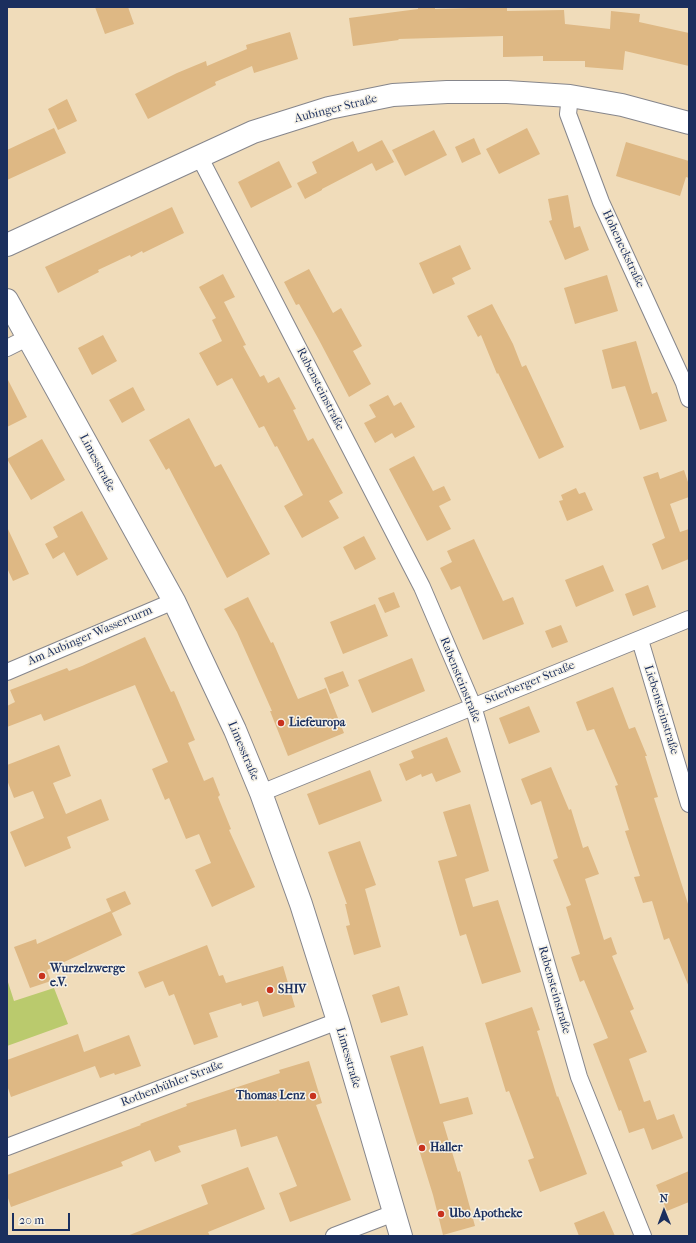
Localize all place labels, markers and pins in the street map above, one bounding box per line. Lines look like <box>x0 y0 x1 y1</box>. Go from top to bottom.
place label: Liefeuropa <box>289 716 345 730</box>
marker: Liefeuropa <box>276 718 286 728</box>
place label: Wurzelzwerge e.V. <box>50 962 125 990</box>
marker: Wurzelzwerge e.V. <box>37 971 47 981</box>
place label: SHIV <box>278 983 306 997</box>
marker: SHIV <box>265 985 275 995</box>
place label: Thomas Lenz <box>236 1089 305 1103</box>
marker: Thomas Lenz <box>308 1091 318 1101</box>
place label: Haller <box>430 1141 463 1155</box>
marker: Haller <box>417 1143 427 1153</box>
place label: Ubo Apotheke <box>449 1207 522 1221</box>
marker: Ubo Apotheke <box>436 1209 446 1219</box>

